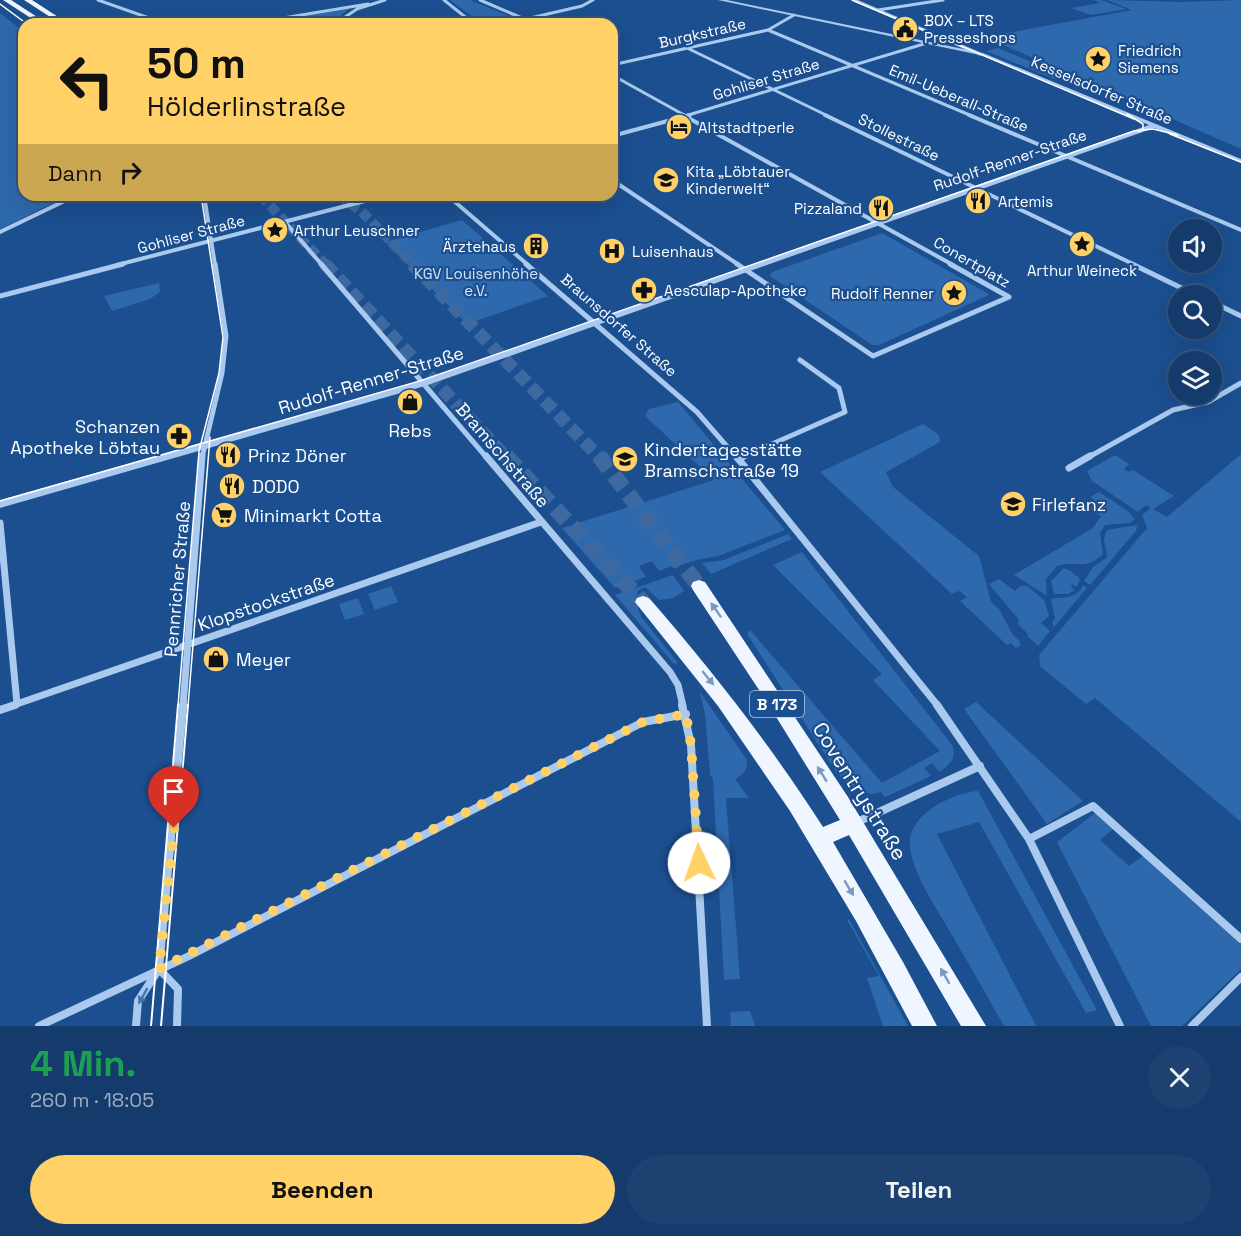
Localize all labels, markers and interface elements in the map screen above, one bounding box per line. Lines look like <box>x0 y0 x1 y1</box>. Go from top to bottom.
place label: BOX – LTS Presseshops <box>924 11 1016 47</box>
street label: Burgkstraße <box>657 14 748 52</box>
public building icon: BOX – LTS Presseshops <box>890 14 920 44</box>
text: 50 m <box>147 37 246 90</box>
place label: Friedrich Siemens <box>1118 41 1181 77</box>
icon: left <box>48 42 126 120</box>
place icon: Friedrich Siemens <box>1083 44 1113 74</box>
street label: Kesselsdorfer Straße <box>1028 52 1176 128</box>
street label: Gohliser Straße <box>710 54 822 104</box>
street label: Emil-Ueberall-Straße <box>886 60 1032 136</box>
text: Hölderlinstraße <box>147 89 346 124</box>
street label: Stollestraße <box>855 109 943 165</box>
hotel icon: Altstadtperle <box>664 112 694 142</box>
place label: Altstadtperle <box>698 118 794 137</box>
street label: Rudolf-Renner-Straße <box>931 125 1089 195</box>
icon: right <box>114 156 147 189</box>
text: Dann <box>48 159 102 187</box>
place label: Kita „Löbtauer Kinderwelt“ <box>686 162 790 198</box>
school or university icon: Kita „Löbtauer Kinderwelt“ <box>651 165 681 195</box>
restaurant icon: Artemis <box>963 186 993 216</box>
place label: Artemis <box>998 192 1053 211</box>
restaurant icon: Pizzaland <box>866 193 896 223</box>
place label: Pizzaland <box>794 199 862 218</box>
street label: Gohliser Straße <box>135 211 247 257</box>
place icon: Arthur Leuschner <box>260 215 290 245</box>
map controls <box>1168 219 1222 405</box>
button: sound <box>1168 219 1222 273</box>
place label: Arthur Leuschner <box>294 221 420 240</box>
place icon: Arthur Weineck <box>1067 229 1097 259</box>
building icon: Ärztehaus <box>521 231 551 261</box>
street label: Conertplatz <box>930 232 1014 292</box>
hospital icon: Luisenhaus <box>597 236 627 266</box>
place label: Ärztehaus <box>443 237 516 256</box>
place label: Luisenhaus <box>632 242 714 261</box>
place label: Arthur Weineck <box>1027 261 1137 280</box>
park label: KGV Louisenhöhe e.V. <box>414 264 538 300</box>
street label: Braunsdorfer Straße <box>557 269 681 381</box>
pharmacy icon: Aesculap-Apotheke <box>629 275 659 305</box>
place icon: Rudolf Renner <box>939 278 969 308</box>
place label: Aesculap-Apotheke <box>664 281 807 300</box>
place label: Rudolf Renner <box>831 284 934 303</box>
button: search <box>1168 285 1222 339</box>
street label: Rudolf-Renner-Straße <box>275 341 467 419</box>
button: layers <box>1168 351 1222 405</box>
shop icon: Rebs <box>395 387 425 417</box>
street label: Bramschstraße <box>451 398 555 512</box>
place label: Schanzen Apotheke Löbtau <box>10 415 160 459</box>
place label: Rebs <box>388 419 432 442</box>
pharmacy icon: Schanzen Apotheke Löbtau <box>164 421 194 451</box>
place label: Kindertagesstätte Bramschstraße 19 <box>644 438 802 482</box>
restaurant icon: Prinz Döner <box>213 440 243 470</box>
place label: Prinz Döner <box>248 444 347 467</box>
school or university icon: Kindertagesstätte Bramschstraße 19 <box>610 444 640 474</box>
restaurant icon: DODO <box>217 471 247 501</box>
place label: DODO <box>252 475 300 498</box>
school or university icon: Firlefanz <box>998 489 1028 519</box>
place label: Firlefanz <box>1032 493 1106 516</box>
street label: Pennricher Straße <box>159 500 195 658</box>
supermarket icon: Minimarkt Cotta <box>209 500 239 530</box>
place label: Minimarkt Cotta <box>244 504 382 527</box>
street label: Klopstockstraße <box>195 568 337 636</box>
one-way arrow <box>710 603 722 619</box>
shop icon: Meyer <box>201 644 231 674</box>
place label: Meyer <box>236 648 291 671</box>
one-way arrow <box>702 670 715 686</box>
road number: B 173 <box>750 691 804 717</box>
street label: Coventrystraße <box>807 717 913 865</box>
pin <box>148 766 199 828</box>
one-way arrow <box>816 766 827 782</box>
icon: arrive <box>157 775 190 808</box>
position arrow <box>667 831 731 895</box>
one-way arrow <box>843 880 854 896</box>
one-way arrow <box>939 968 950 984</box>
one-way arrow <box>138 988 148 1005</box>
text: 4 Min. <box>30 1041 136 1087</box>
button: close <box>1148 1046 1211 1109</box>
text: 260 m · 18:05 <box>30 1087 154 1113</box>
button: Beenden <box>30 1155 615 1224</box>
button: Teilen <box>627 1155 1211 1224</box>

